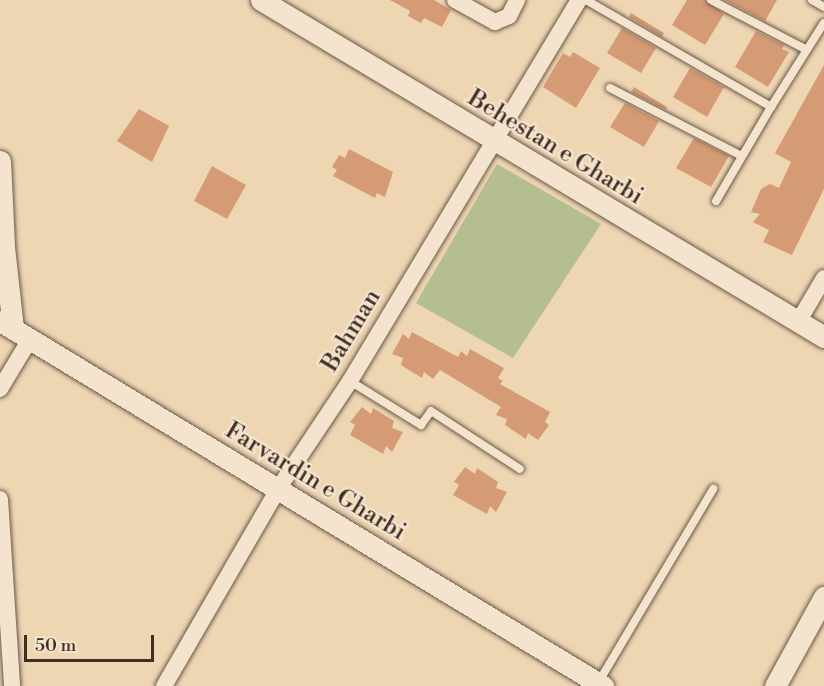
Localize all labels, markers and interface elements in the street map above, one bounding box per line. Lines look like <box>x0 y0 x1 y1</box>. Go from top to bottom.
street label: Behestan e Gharbi <box>462 84 648 212</box>
street label: Bahman <box>316 285 388 377</box>
street label: Farvardin e Gharbi <box>219 417 411 547</box>
scale bar <box>27 623 158 661</box>
text: 50 m <box>35 634 76 657</box>

